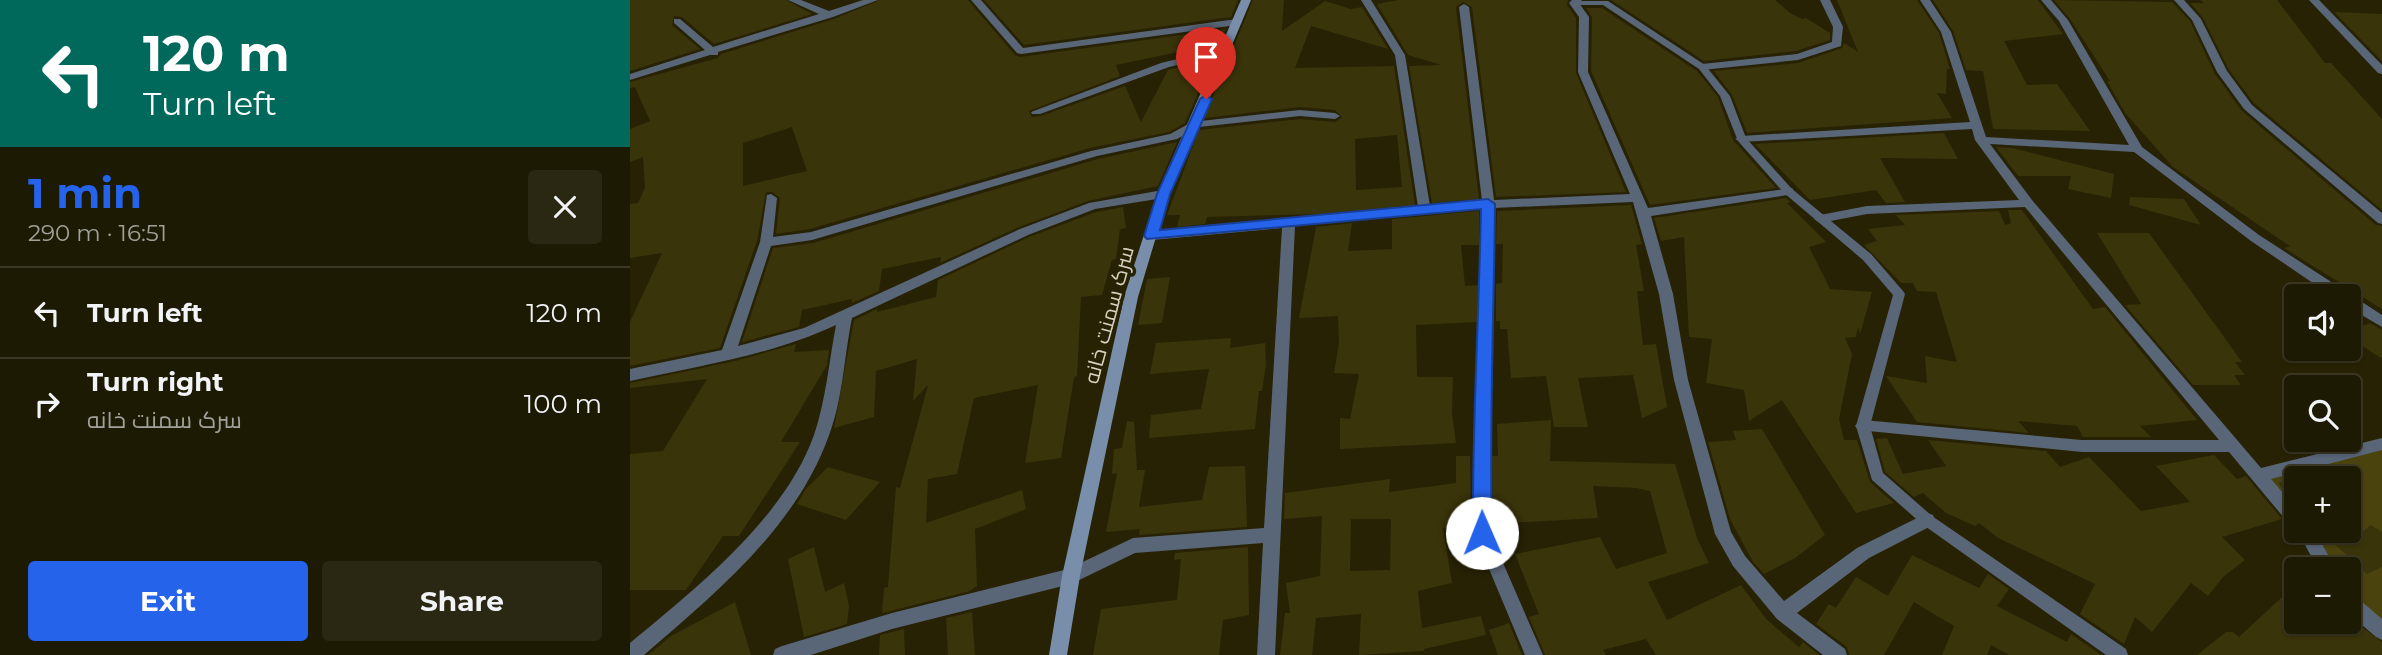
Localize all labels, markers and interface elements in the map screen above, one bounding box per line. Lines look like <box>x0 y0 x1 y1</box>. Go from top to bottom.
text: 120 m <box>143 24 290 83</box>
pin <box>1176 27 1236 99</box>
icon: left <box>28 28 119 119</box>
icon: arrive <box>1187 38 1225 76</box>
text: Turn left <box>143 84 277 123</box>
text: 1 min <box>28 167 142 219</box>
button: close <box>528 170 602 244</box>
text: 290 m · 16:51 <box>28 219 167 247</box>
street label: سرک سمنت خانه <box>1078 243 1139 386</box>
map controls <box>2284 284 2361 634</box>
button: sound <box>2284 284 2361 361</box>
icon: left <box>28 294 66 332</box>
text: Turn left <box>87 297 203 329</box>
text: 120 m <box>526 297 602 329</box>
text: Turn right <box>87 366 223 398</box>
button: search <box>2284 375 2361 452</box>
icon: right <box>28 385 66 423</box>
text: 100 m <box>524 388 602 420</box>
text: سرک سمنت خانه <box>87 406 242 434</box>
button: + <box>2284 466 2361 543</box>
position arrow <box>1445 496 1519 570</box>
button: − <box>2284 557 2361 634</box>
button: Exit <box>28 561 308 641</box>
button: Share <box>322 561 602 641</box>

